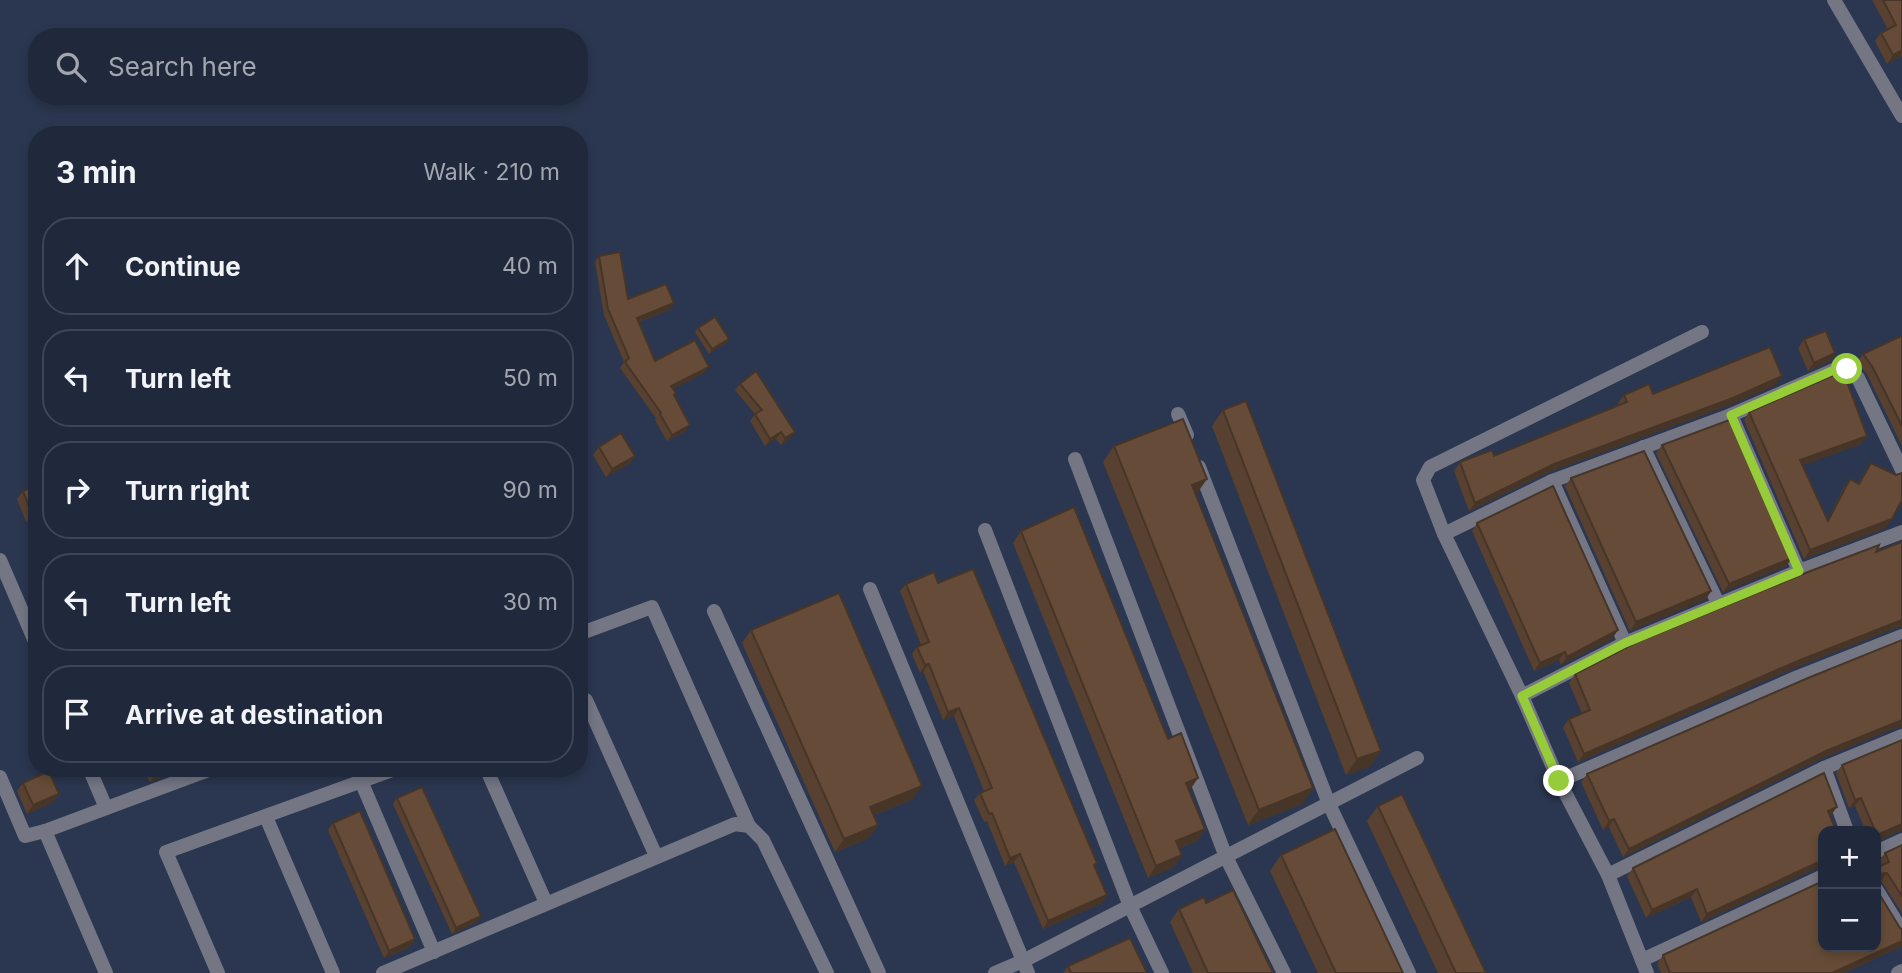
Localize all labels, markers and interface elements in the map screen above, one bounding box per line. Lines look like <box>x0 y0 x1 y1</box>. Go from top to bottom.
search box <box>28 28 588 105</box>
icon: search <box>52 48 90 86</box>
text: Search here <box>108 51 257 82</box>
text: 3 min <box>56 154 137 190</box>
text: Walk · 210 m <box>423 158 560 186</box>
icon: ahead <box>58 247 96 285</box>
text: Continue <box>125 251 241 282</box>
text: 40 m <box>502 252 558 280</box>
route start <box>1831 353 1862 384</box>
icon: left <box>58 359 96 397</box>
text: Turn left <box>125 363 231 394</box>
text: 50 m <box>503 364 558 392</box>
icon: right <box>58 471 96 509</box>
text: Turn right <box>125 475 250 506</box>
text: 90 m <box>503 476 558 504</box>
icon: left <box>58 583 96 621</box>
text: Turn left <box>125 587 231 618</box>
text: 30 m <box>503 588 558 616</box>
icon: arrive <box>58 695 96 733</box>
text: Arrive at destination <box>125 699 384 730</box>
route end <box>1543 765 1574 796</box>
map controls <box>1818 826 1881 952</box>
button: + <box>1818 826 1881 889</box>
button: − <box>1818 889 1881 952</box>

